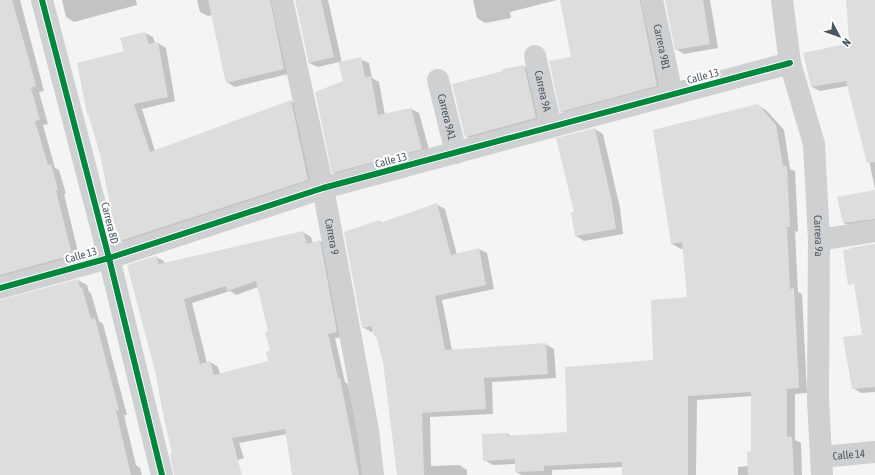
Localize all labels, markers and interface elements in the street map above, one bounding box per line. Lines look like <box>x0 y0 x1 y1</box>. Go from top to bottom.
north arrow <box>819 16 859 56</box>
street label: Carrera 9B1 <box>651 23 673 71</box>
text: N <box>840 36 853 49</box>
street label: Calle 13 <box>686 66 720 86</box>
street label: Carrera 9A <box>532 69 553 113</box>
street label: Carrera 9A1 <box>436 93 459 141</box>
street label: Calle 13 <box>374 150 408 170</box>
street label: Carrera 8D <box>99 201 121 245</box>
street label: Carrera 9a <box>812 215 825 257</box>
street label: Carrera 9 <box>323 218 341 256</box>
street label: Calle 13 <box>64 245 98 265</box>
street label: Calle 14 <box>832 447 866 462</box>

